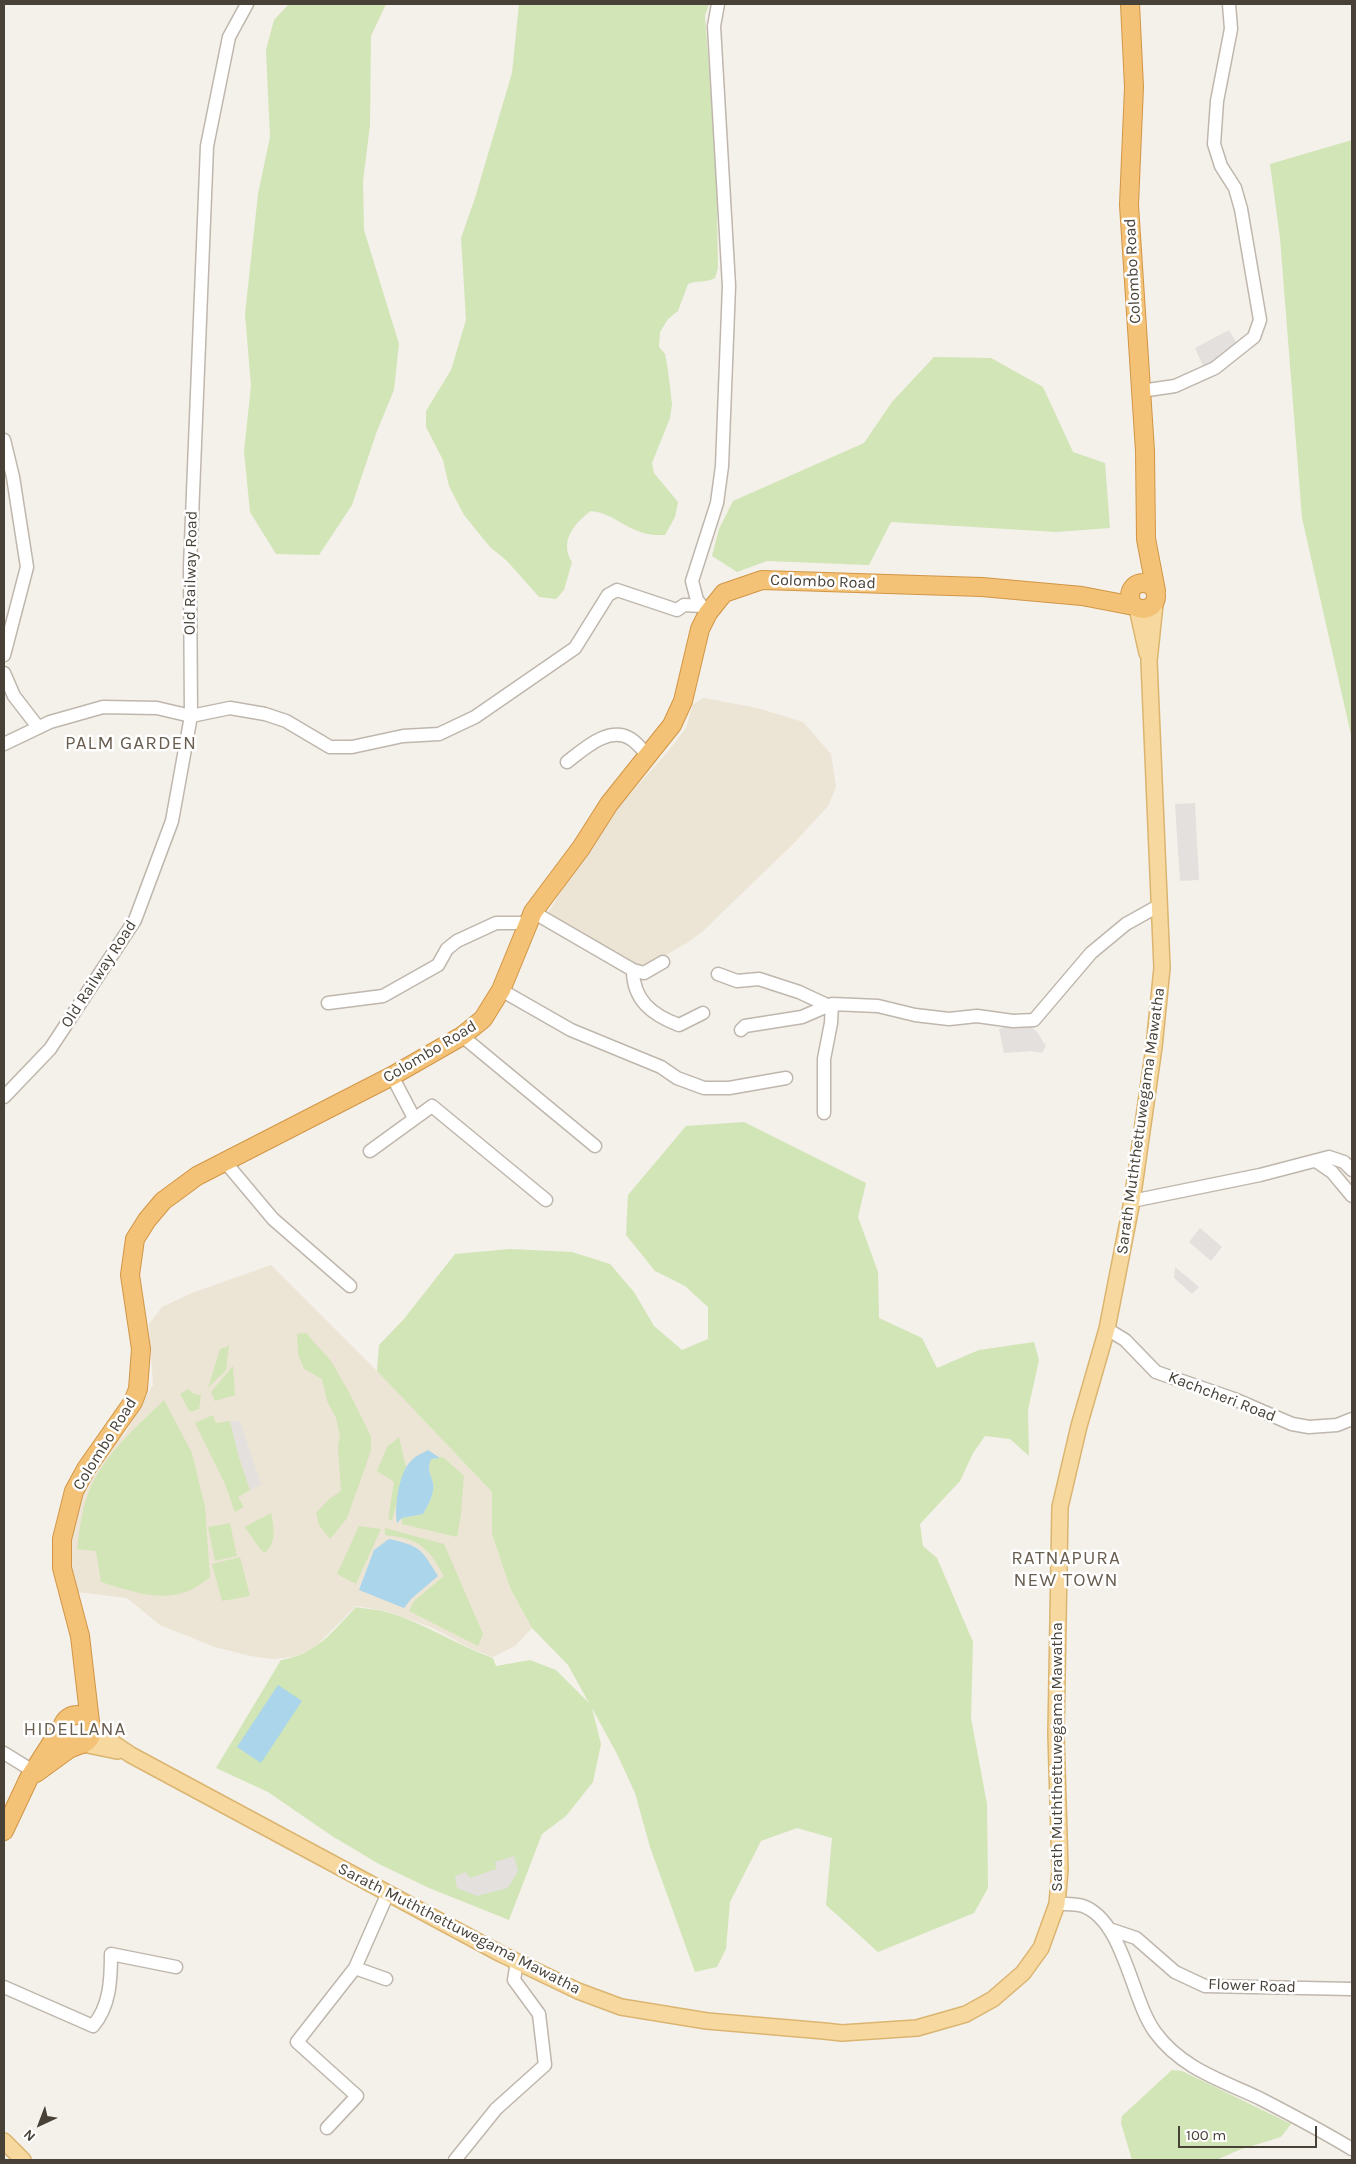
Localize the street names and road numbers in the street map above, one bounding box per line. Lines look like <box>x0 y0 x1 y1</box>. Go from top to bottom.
street label: Colombo Road <box>1121 218 1145 324</box>
street label: Old Railway Road <box>180 511 202 635</box>
street label: Colombo Road <box>770 571 876 593</box>
street label: Old Railway Road <box>57 917 141 1031</box>
street label: Sarath Muththettuwegama Mawatha <box>1113 986 1169 1256</box>
street label: Colombo Road <box>380 1017 480 1087</box>
street label: Kachcheri Road <box>1165 1368 1279 1426</box>
street label: Colombo Road <box>69 1394 141 1494</box>
street label: Sarath Muththettuwegama Mawatha <box>1047 1622 1067 1892</box>
street label: Sarath Muththettuwegama Mawatha <box>335 1859 583 1999</box>
street label: Flower Road <box>1208 1975 1296 1997</box>

